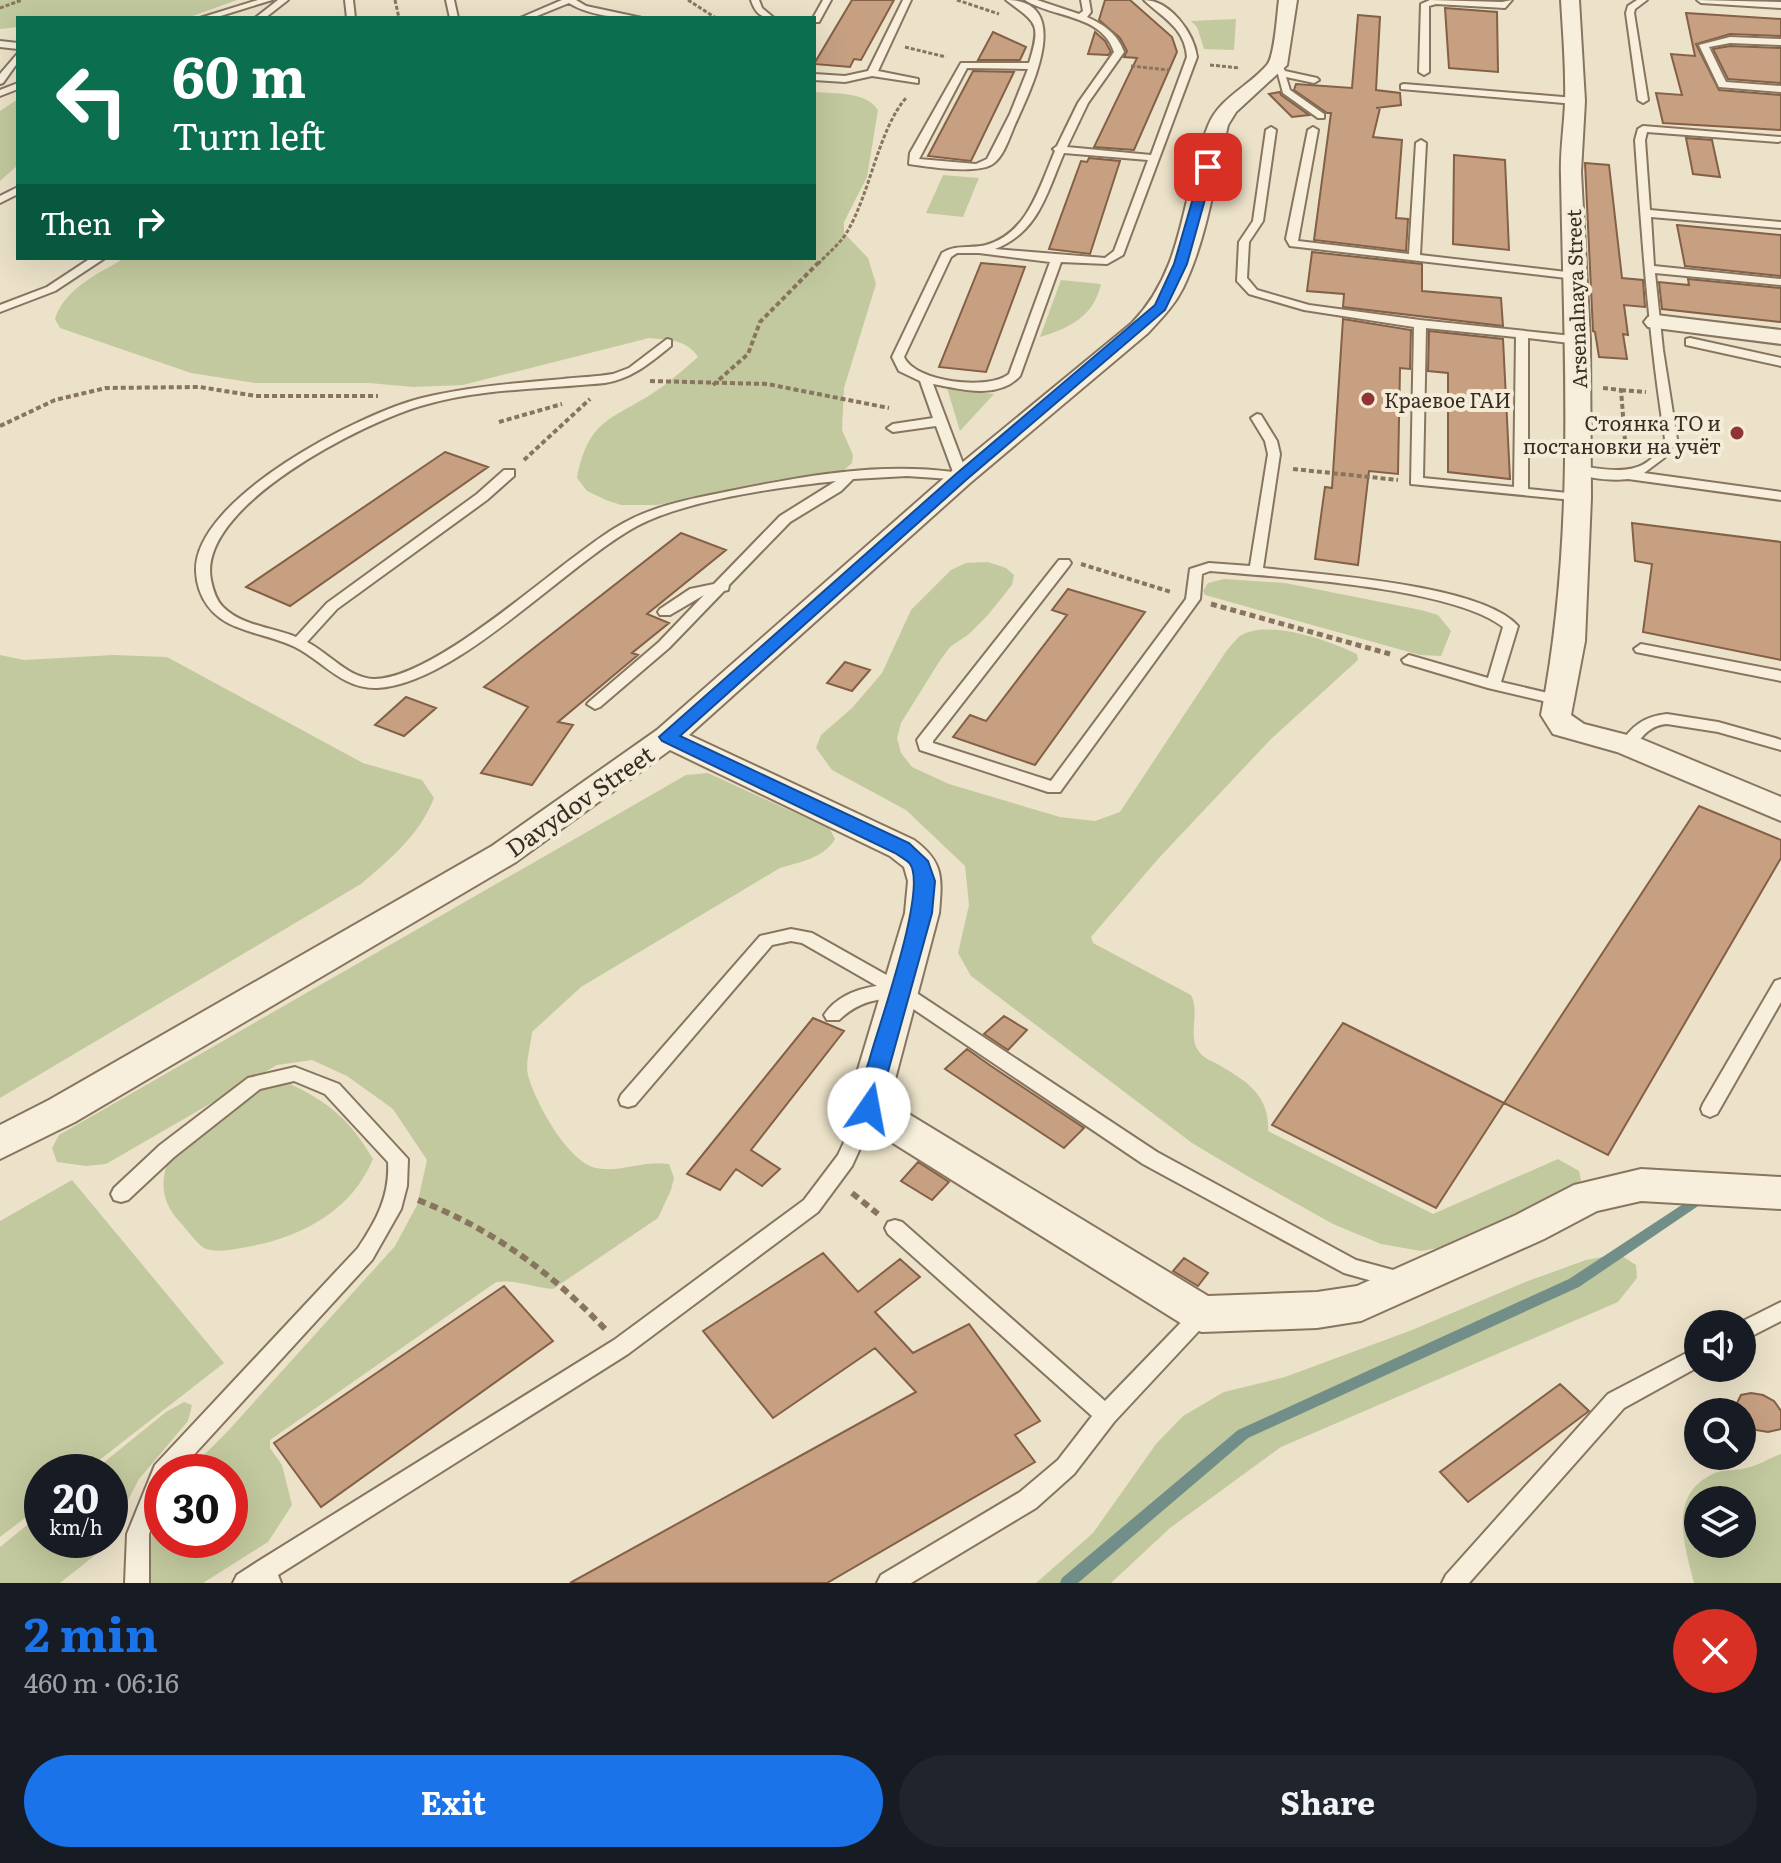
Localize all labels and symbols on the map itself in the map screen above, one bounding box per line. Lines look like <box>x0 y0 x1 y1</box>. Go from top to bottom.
pin <box>1174 133 1242 201</box>
street label: Arsenalnaya Street <box>1557 209 1593 389</box>
place label: Краевое ГАИ <box>1384 384 1511 414</box>
marker: Краевое ГАИ <box>1359 390 1377 408</box>
place label: Стоянка ТО и постановки на учёт <box>1523 407 1721 460</box>
marker: Стоянка ТО и постановки на учёт <box>1728 424 1746 442</box>
street label: Davydov Street <box>498 736 660 864</box>
position arrow <box>827 1067 911 1151</box>
speed limit sign: 30 <box>144 1454 248 1558</box>

